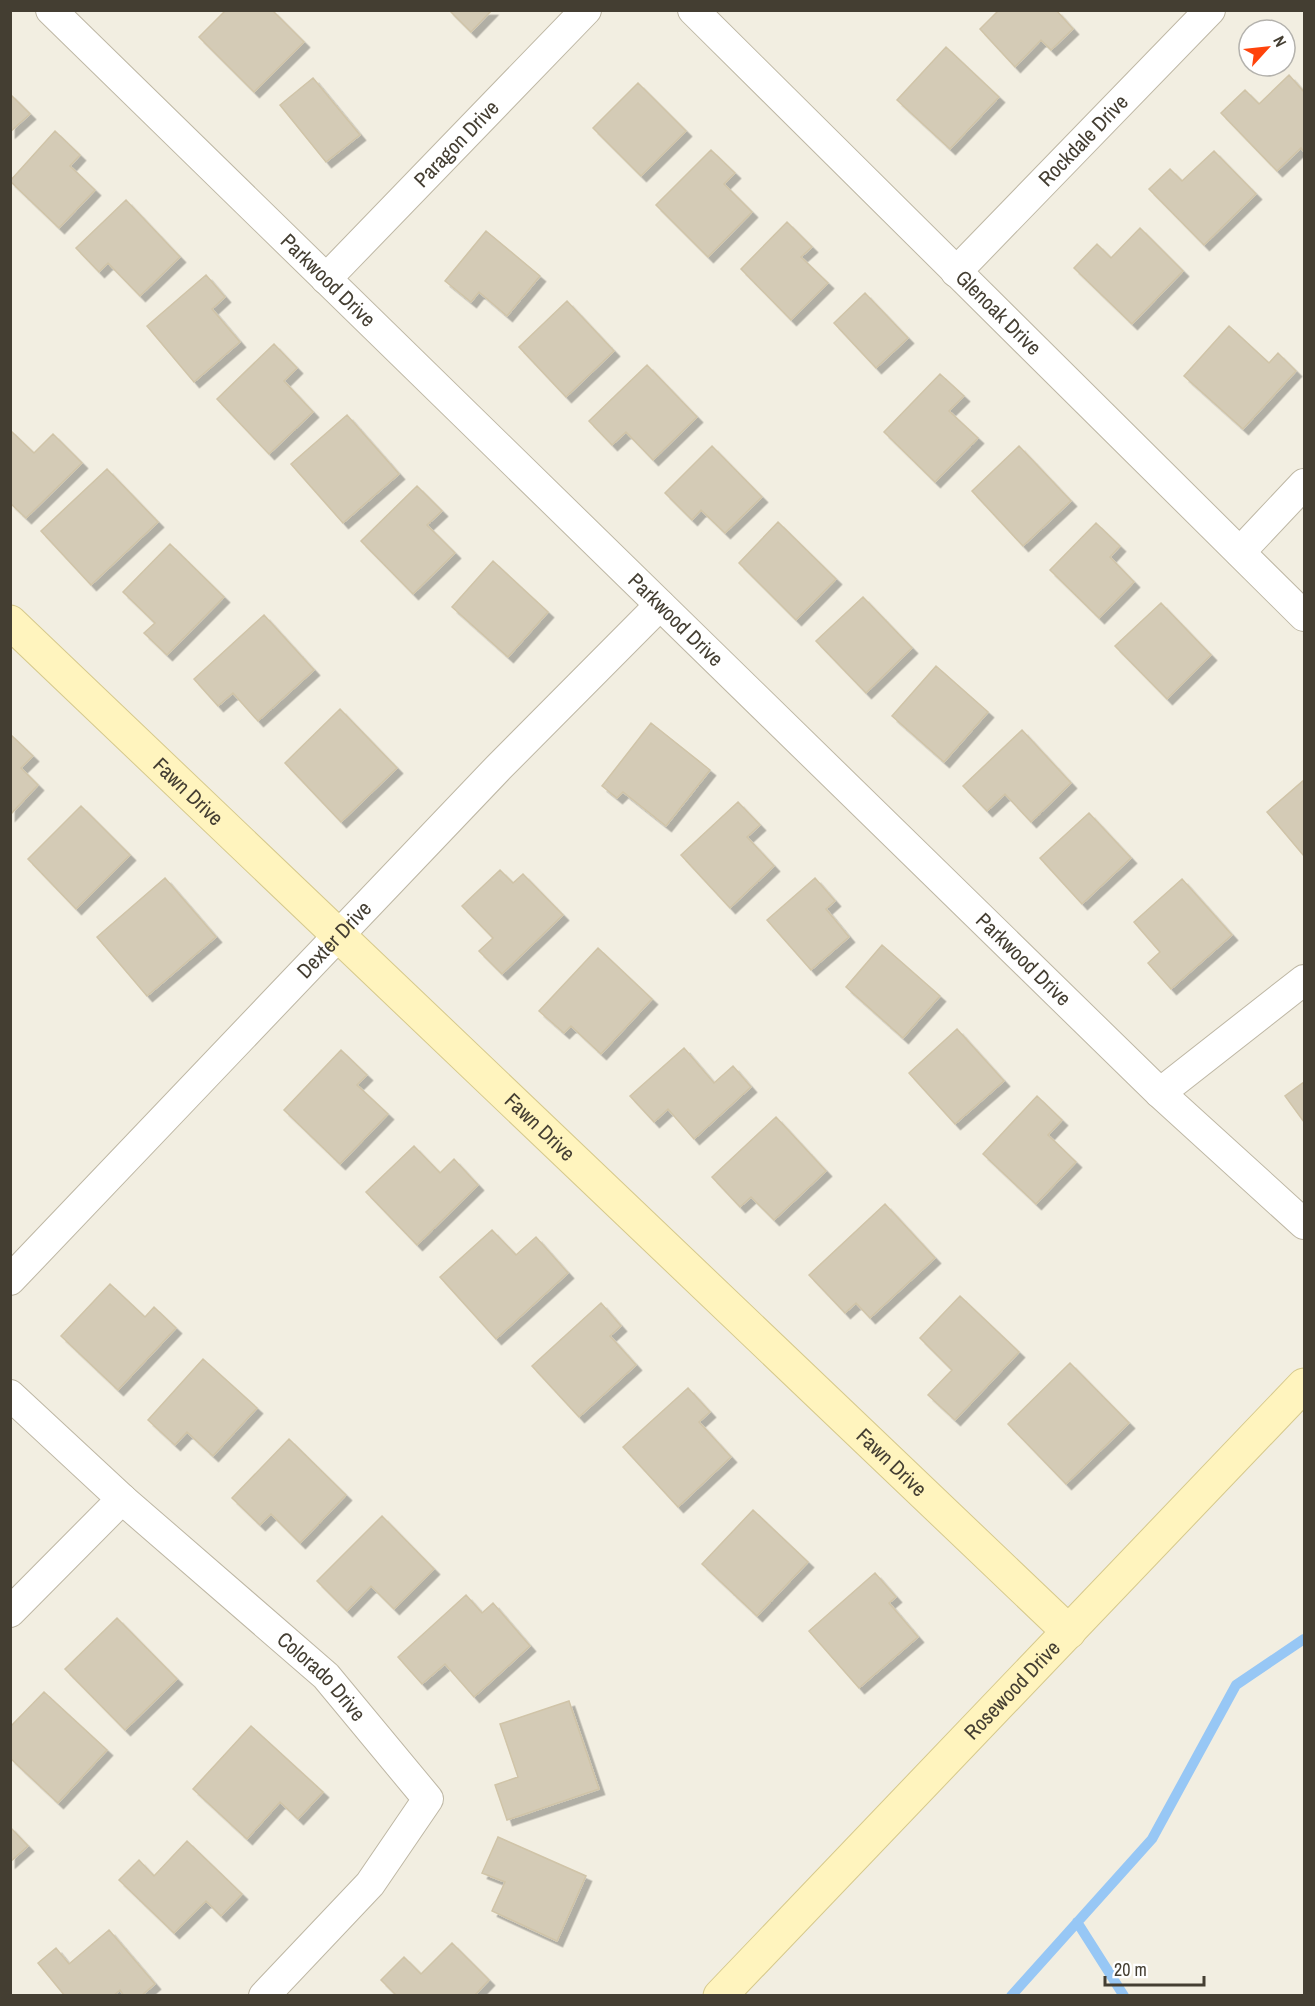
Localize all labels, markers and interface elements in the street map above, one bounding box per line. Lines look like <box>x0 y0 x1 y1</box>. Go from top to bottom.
north arrow <box>1237 18 1297 78</box>
text: N <box>1268 32 1292 50</box>
street label: Rockdale Drive <box>1032 88 1134 193</box>
street label: Paragon Drive <box>407 93 505 193</box>
street label: Parkwood Drive <box>274 227 382 333</box>
street label: Glenoak Drive <box>949 263 1048 362</box>
street label: Parkwood Drive <box>622 566 730 673</box>
street label: Fawn Drive <box>147 751 230 832</box>
street label: Dexter Drive <box>290 894 378 984</box>
street label: Parkwood Drive <box>970 906 1078 1012</box>
street label: Fawn Drive <box>498 1086 582 1167</box>
street label: Fawn Drive <box>850 1422 933 1503</box>
street label: Colorado Drive <box>271 1625 373 1727</box>
street label: Rosewood Drive <box>957 1634 1066 1746</box>
scale bar <box>1105 1949 1204 1987</box>
text: 20 m <box>1114 1957 1147 1982</box>

